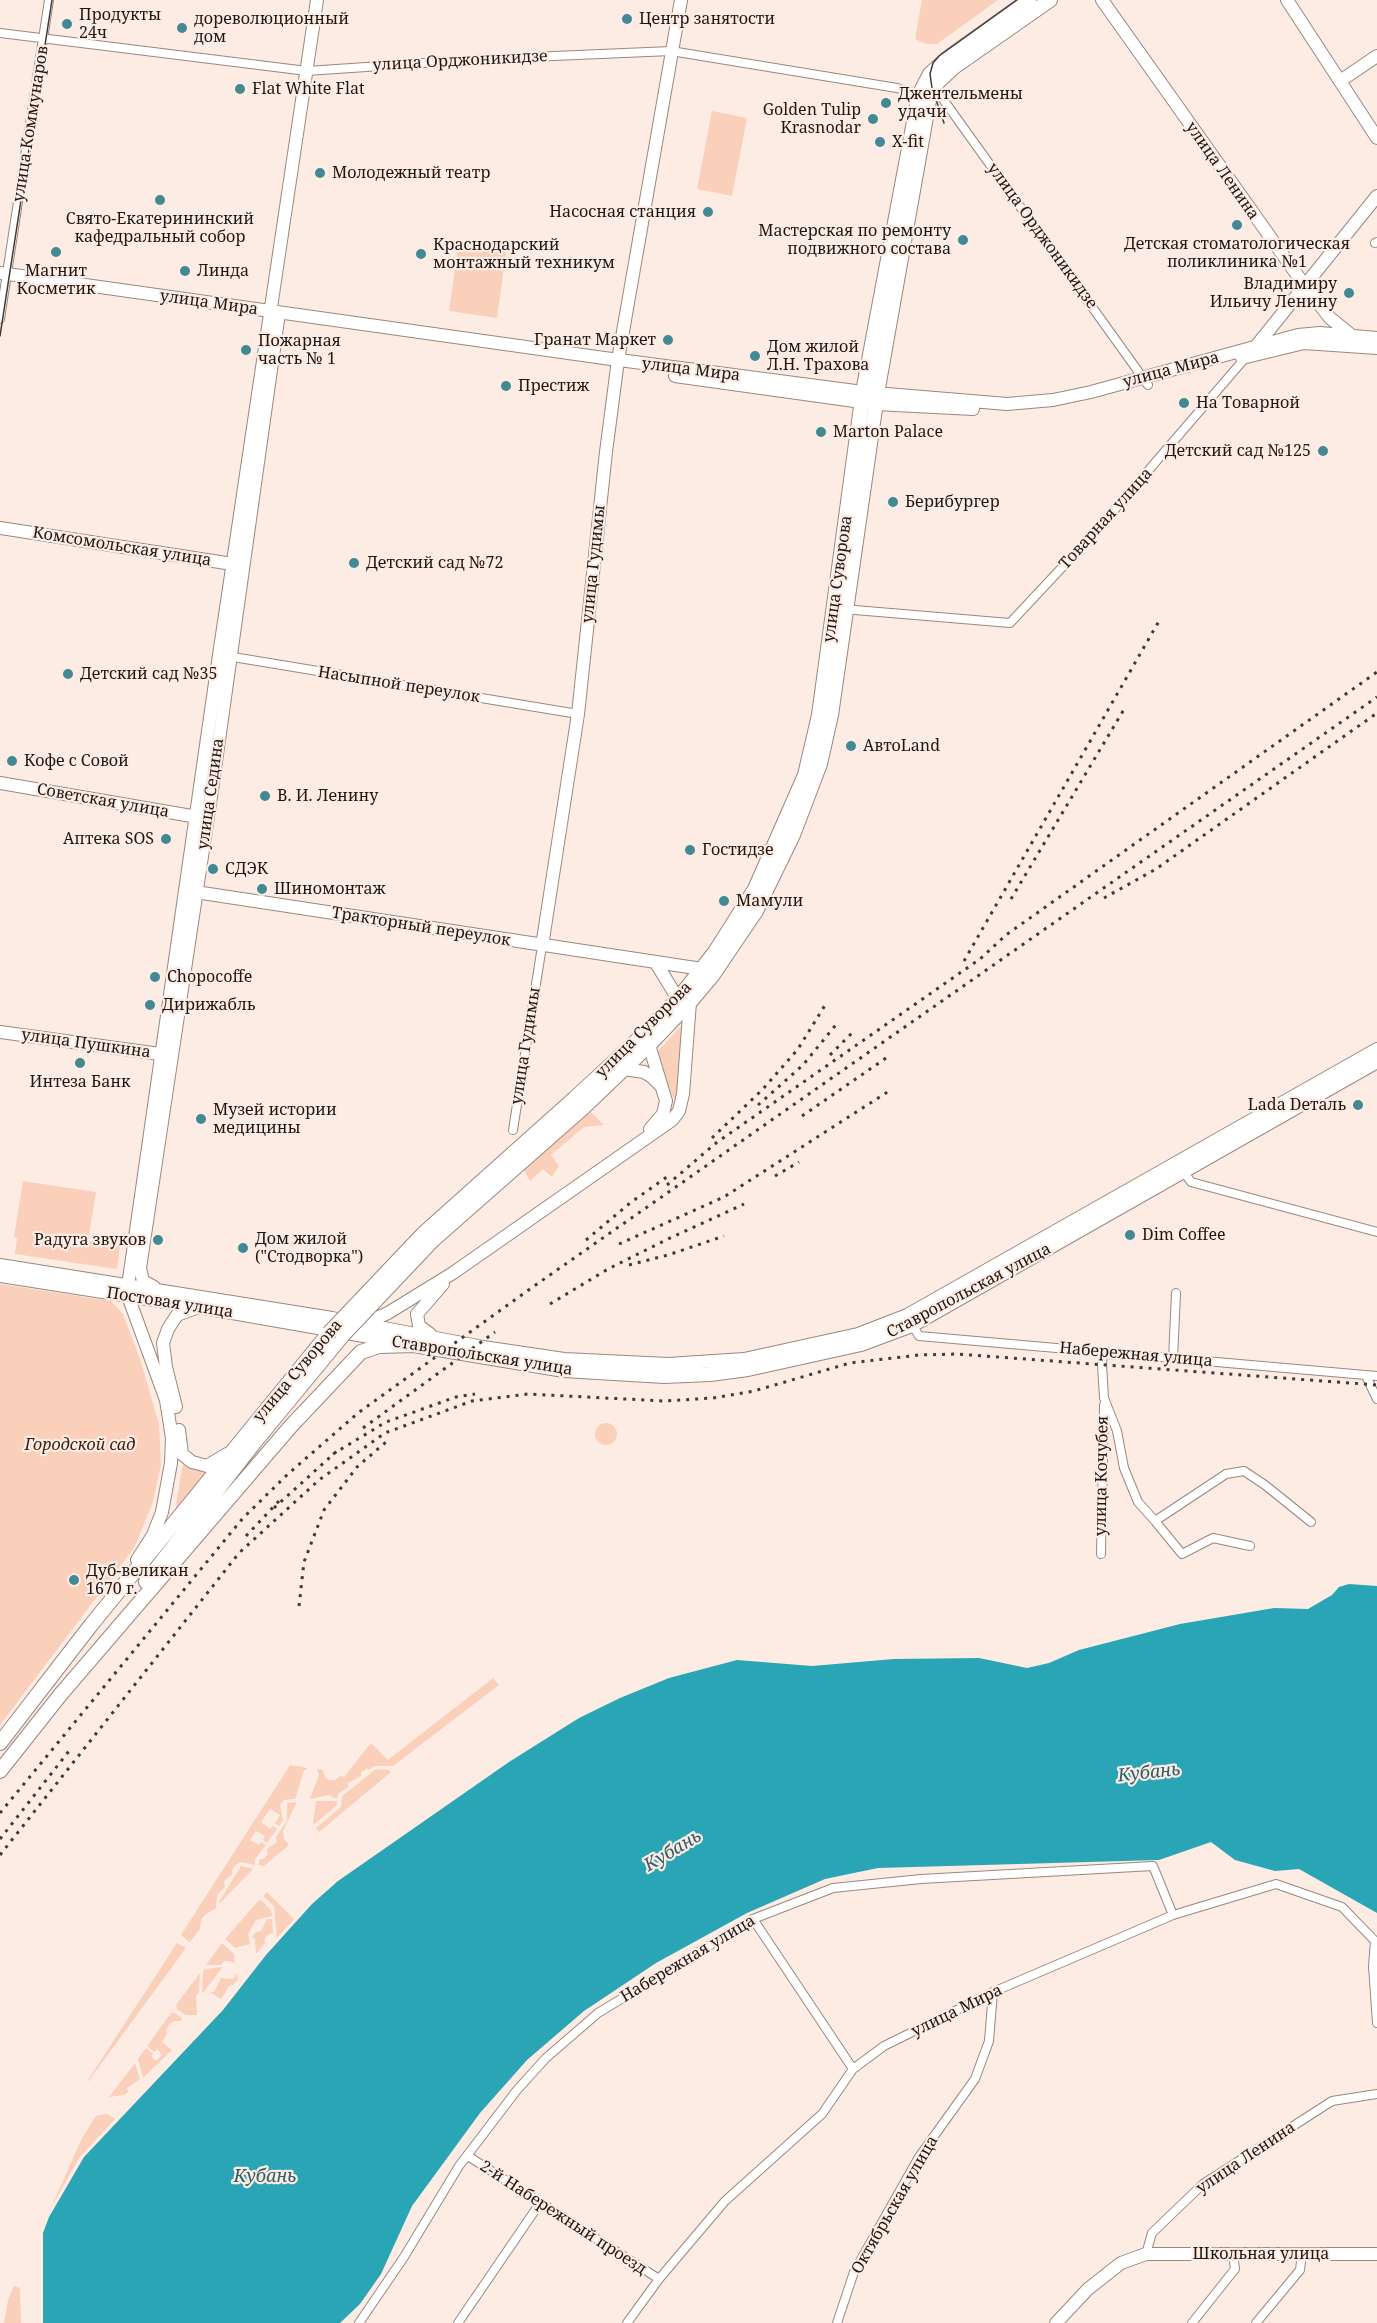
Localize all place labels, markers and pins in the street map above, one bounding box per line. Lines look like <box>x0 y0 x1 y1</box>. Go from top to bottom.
place label: Продукты 24ч <box>79 5 161 43</box>
place label: дореволюционный дом <box>194 9 349 47</box>
place label: Центр занятости <box>639 9 775 29</box>
marker: Центр занятости <box>620 12 634 26</box>
marker: Продукты 24ч <box>60 17 74 31</box>
marker: дореволюционный дом <box>175 21 189 35</box>
place label: Flat White Flat <box>252 79 365 99</box>
marker: Flat White Flat <box>233 82 247 96</box>
place label: Джентельмены удачи <box>898 84 1023 122</box>
marker: Джентельмены удачи <box>879 96 893 110</box>
place label: Golden Tulip Krasnodar <box>763 100 861 138</box>
marker: Golden Tulip Krasnodar <box>866 112 880 126</box>
place label: X-fit <box>892 132 924 152</box>
marker: X-fit <box>873 135 887 149</box>
place label: Молодежный театр <box>332 163 490 183</box>
marker: Молодежный театр <box>313 166 327 180</box>
marker: Свято-Екатерининский кафедральный собор <box>153 193 167 207</box>
place label: Насосная станция <box>549 202 696 222</box>
marker: Насосная станция <box>701 205 715 219</box>
place label: Свято-Екатерининский кафедральный собор <box>66 209 254 247</box>
marker: Детская стоматологическая поликлиника №1 <box>1230 218 1244 232</box>
place label: Мастерская по ремонту подвижного состава <box>758 221 951 259</box>
marker: Мастерская по ремонту подвижного состава <box>956 233 970 247</box>
place label: Детская стоматологическая поликлиника №1 <box>1124 234 1350 272</box>
place label: Краснодарский монтажный техникум <box>433 235 615 273</box>
marker: Магнит Косметик <box>49 245 63 259</box>
marker: Краснодарский монтажный техникум <box>414 247 428 261</box>
place label: Магнит Косметик <box>17 261 95 299</box>
place label: Линда <box>197 261 249 281</box>
marker: Линда <box>178 264 192 278</box>
place label: Владимиру Ильичу Ленину <box>1210 274 1337 312</box>
marker: Владимиру Ильичу Ленину <box>1342 286 1356 300</box>
place label: Гранат Маркет <box>534 330 656 350</box>
place label: Пожарная часть № 1 <box>258 331 341 369</box>
marker: Гранат Маркет <box>661 333 675 347</box>
place label: Дом жилой Л.Н. Трахова <box>767 337 869 375</box>
marker: Пожарная часть № 1 <box>239 343 253 357</box>
marker: Дом жилой Л.Н. Трахова <box>748 349 762 363</box>
place label: Престиж <box>518 376 589 396</box>
marker: Престиж <box>499 379 513 393</box>
place label: На Товарной <box>1196 393 1300 413</box>
marker: На Товарной <box>1177 396 1191 410</box>
place label: Marton Palace <box>833 422 943 442</box>
marker: Marton Palace <box>814 425 828 439</box>
place label: Детский сад №125 <box>1165 441 1311 461</box>
marker: Детский сад №125 <box>1316 444 1330 458</box>
place label: Берибургер <box>905 492 1000 512</box>
marker: Берибургер <box>886 495 900 509</box>
place label: Детский сад №72 <box>366 553 503 573</box>
marker: Детский сад №72 <box>347 556 361 570</box>
place label: Детский сад №35 <box>80 664 217 684</box>
marker: Детский сад №35 <box>61 667 75 681</box>
place label: АвтоLand <box>863 736 940 756</box>
marker: АвтоLand <box>844 739 858 753</box>
place label: Кофе с Совой <box>24 751 129 771</box>
marker: Кофе с Совой <box>5 754 19 768</box>
place label: В. И. Ленину <box>277 786 378 806</box>
marker: В. И. Ленину <box>258 789 272 803</box>
place label: Аптека SOS <box>63 829 154 849</box>
marker: Аптека SOS <box>159 832 173 846</box>
place label: Гостидзе <box>702 840 773 860</box>
marker: Гостидзе <box>683 843 697 857</box>
place label: СДЭК <box>225 859 268 879</box>
marker: СДЭК <box>206 862 220 876</box>
place label: Шиномонтаж <box>274 879 386 899</box>
marker: Шиномонтаж <box>255 882 269 896</box>
place label: Мамули <box>736 891 803 911</box>
marker: Мамули <box>717 894 731 908</box>
place label: Chopocoffe <box>167 967 252 987</box>
marker: Chopocoffe <box>148 970 162 984</box>
place label: Дирижабль <box>162 995 255 1015</box>
marker: Дирижабль <box>143 998 157 1012</box>
marker: Интеза Банк <box>73 1056 87 1070</box>
place label: Интеза Банк <box>30 1072 130 1092</box>
place label: Lada Dеталь <box>1248 1095 1346 1115</box>
marker: Lada Dеталь <box>1351 1098 1365 1112</box>
place label: Музей истории медицины <box>213 1100 337 1138</box>
marker: Музей истории медицины <box>194 1112 208 1126</box>
place label: Dim Coffee <box>1142 1225 1226 1245</box>
marker: Dim Coffee <box>1123 1228 1137 1242</box>
place label: Дом жилой ("Стодворка") <box>255 1229 363 1267</box>
place label: Радуга звуков <box>34 1230 146 1250</box>
marker: Радуга звуков <box>151 1233 165 1247</box>
marker: Дом жилой ("Стодворка") <box>236 1241 250 1255</box>
place label: Дуб-великан 1670 г. <box>86 1561 189 1599</box>
marker: Дуб-великан 1670 г. <box>67 1573 81 1587</box>

